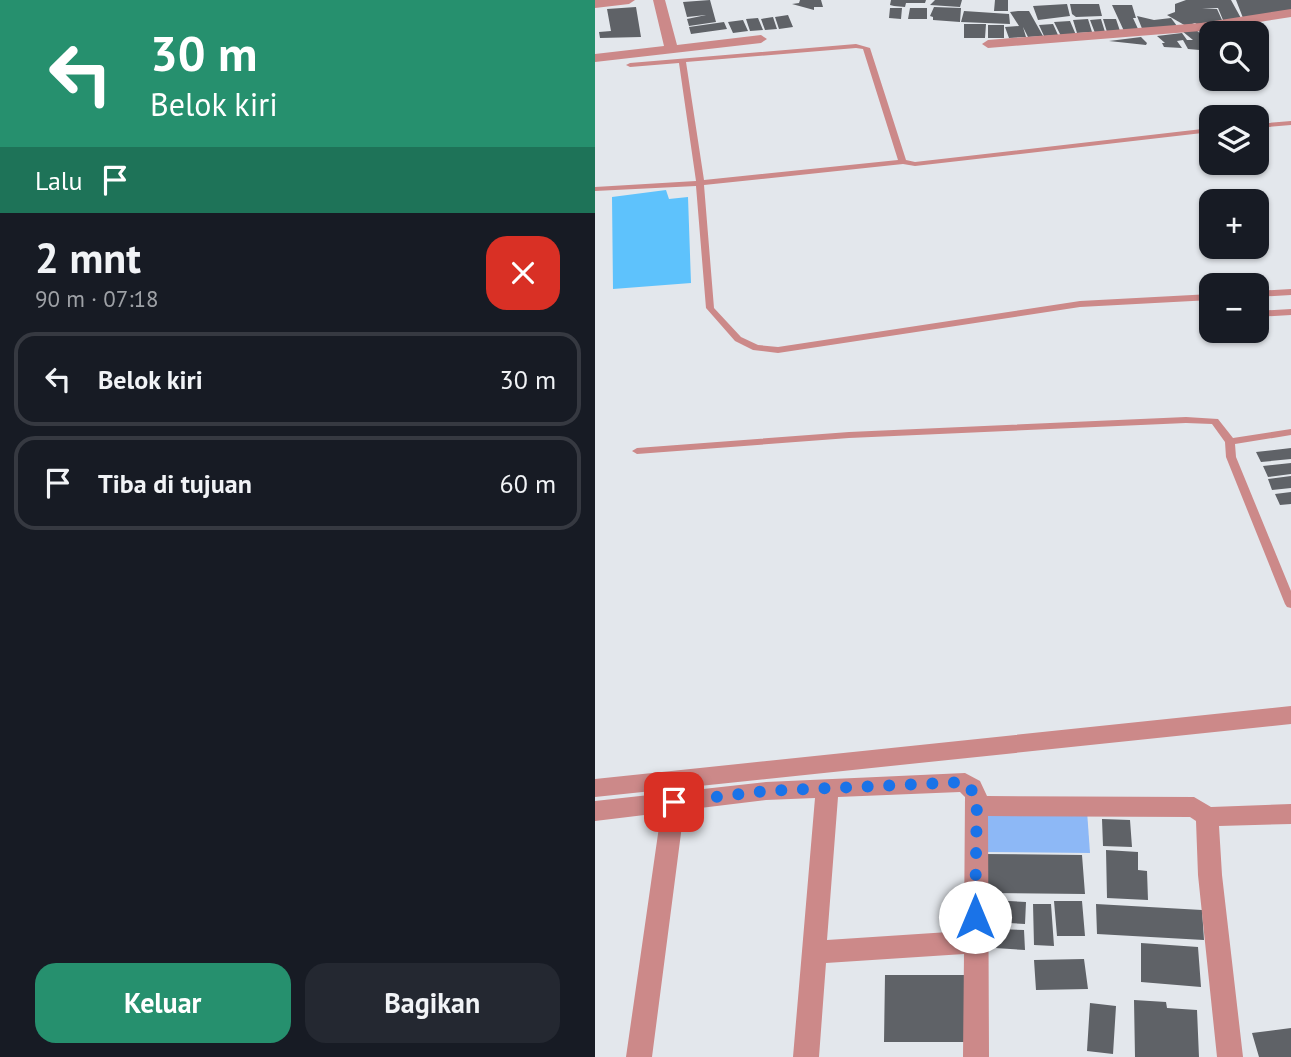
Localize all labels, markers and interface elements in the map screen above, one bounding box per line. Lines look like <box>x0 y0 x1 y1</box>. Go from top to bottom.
text: 30 m <box>150 21 257 85</box>
map controls <box>1199 21 1269 343</box>
button: search <box>1199 21 1269 91</box>
icon: left <box>35 28 126 119</box>
text: Belok kiri <box>150 83 278 125</box>
button: layers <box>1199 105 1269 175</box>
icon: arrive <box>96 161 134 199</box>
text: Lalu <box>35 164 82 197</box>
button: + <box>1199 189 1269 259</box>
text: 2 mnt <box>35 230 141 285</box>
button: close <box>486 236 560 310</box>
button: − <box>1199 273 1269 343</box>
text: 90 m · 07:18 <box>35 284 159 313</box>
icon: left <box>39 360 77 398</box>
text: Belok kiri <box>98 363 203 396</box>
text: 30 m <box>500 363 556 396</box>
icon: arrive <box>39 464 77 502</box>
text: Tiba di tujuan <box>98 467 252 500</box>
text: 60 m <box>500 467 556 500</box>
pin <box>644 772 704 832</box>
icon: arrive <box>655 783 693 821</box>
position arrow <box>938 880 1012 954</box>
button: Keluar <box>35 963 291 1043</box>
button: Bagikan <box>305 963 560 1043</box>

